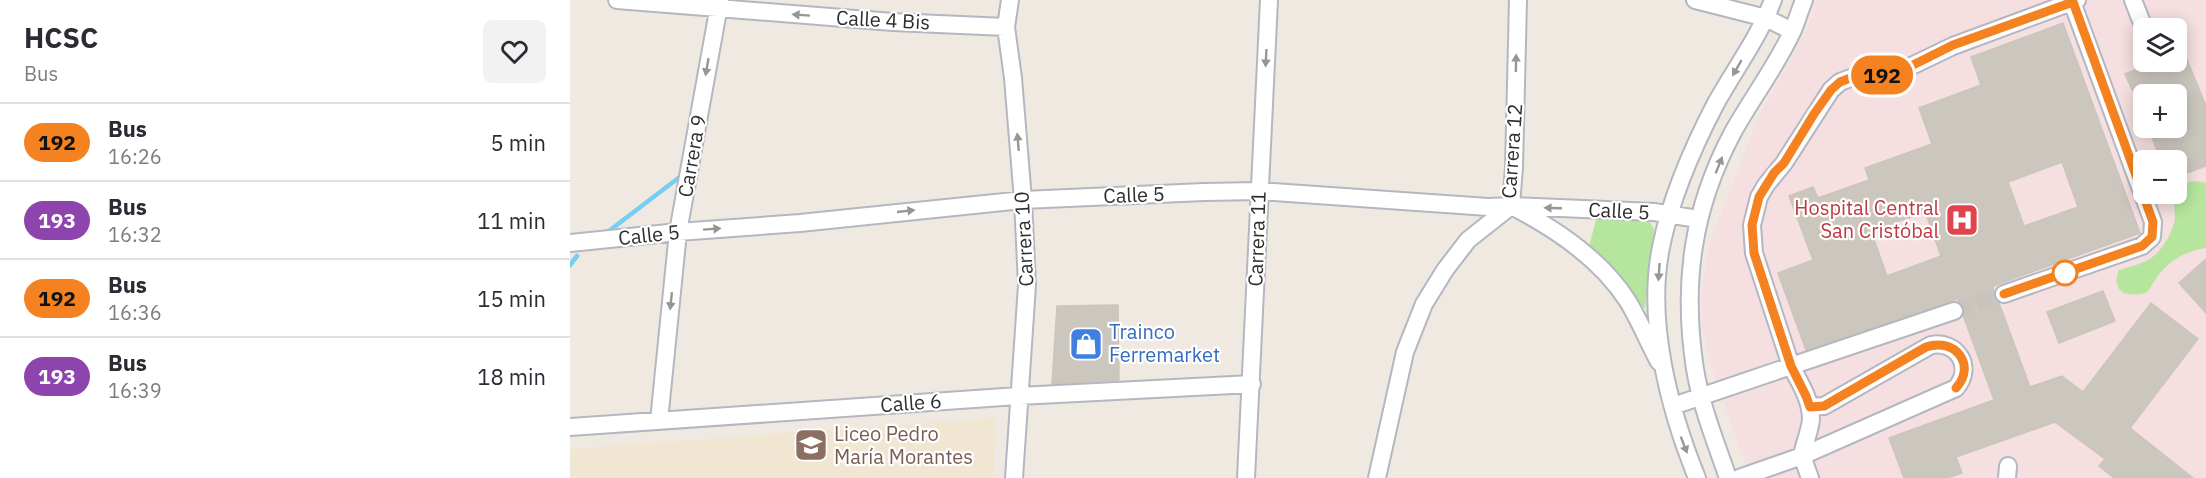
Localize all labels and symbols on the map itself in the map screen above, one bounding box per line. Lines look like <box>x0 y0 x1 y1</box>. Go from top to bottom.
street label: Calle 4 Bis <box>835 4 931 35</box>
one-way arrow <box>791 10 810 20</box>
one-way arrow <box>1261 49 1270 68</box>
one-way arrow <box>1512 54 1521 73</box>
line badge: 192 <box>1848 56 1916 94</box>
one-way arrow <box>703 58 712 77</box>
one-way arrow <box>1731 60 1742 76</box>
street label: Carrera 12 <box>1495 102 1528 199</box>
street label: Carrera 9 <box>671 113 712 199</box>
one-way arrow <box>1013 132 1023 151</box>
one-way arrow <box>1715 156 1724 174</box>
street label: Calle 5 <box>1103 180 1165 209</box>
street label: Carrera 10 <box>1008 191 1039 287</box>
street label: Carrera 11 <box>1241 191 1272 287</box>
place label: Hospital Central San Cristóbal <box>1794 194 1939 244</box>
street label: Calle 5 <box>1588 195 1650 226</box>
hospital icon: Hospital Central San Cristóbal <box>1944 202 1980 238</box>
one-way arrow <box>1544 203 1563 212</box>
one-way arrow <box>897 207 916 216</box>
street label: Calle 5 <box>617 218 681 251</box>
one-way arrow <box>702 225 721 234</box>
unlabelled marker <box>2052 260 2078 286</box>
one-way arrow <box>1654 262 1663 281</box>
one-way arrow <box>666 292 676 311</box>
place label: Trainco Ferremarket <box>1109 318 1220 368</box>
shop icon: Trainco Ferremarket <box>1068 326 1104 362</box>
street label: Calle 6 <box>879 387 943 418</box>
place label: Liceo Pedro María Morantes <box>834 420 973 470</box>
school or university icon: Liceo Pedro María Morantes <box>793 427 829 463</box>
one-way arrow <box>1680 436 1689 454</box>

